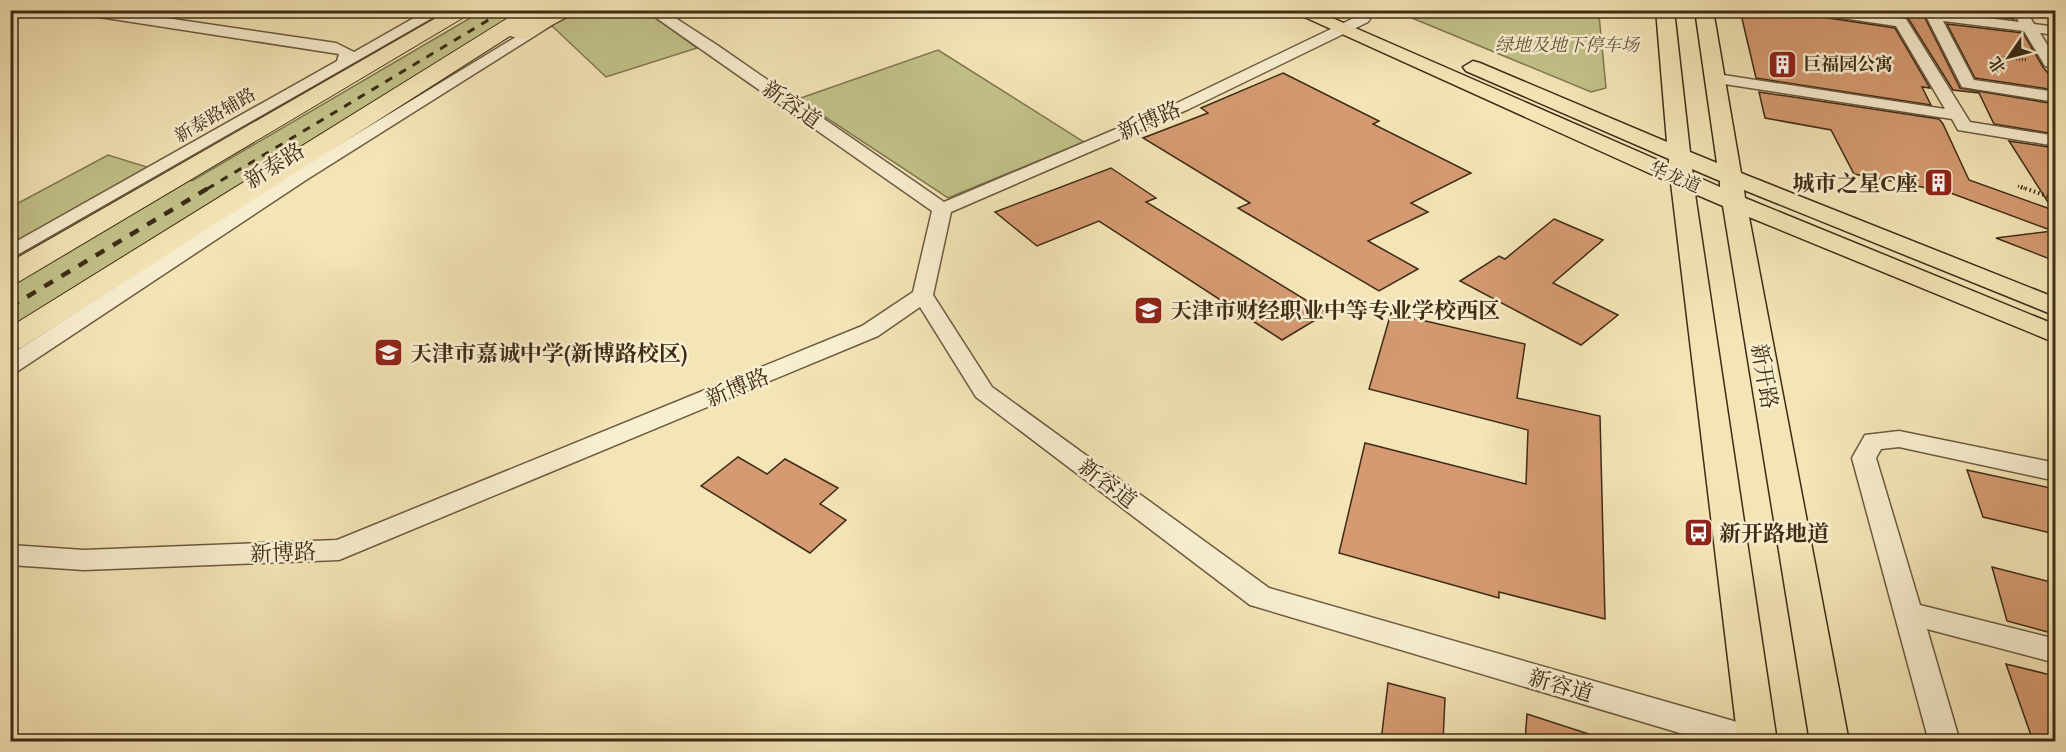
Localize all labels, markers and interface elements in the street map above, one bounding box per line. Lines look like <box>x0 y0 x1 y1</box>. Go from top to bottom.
north arrow <box>1979 27 2039 87</box>
park label: 绿地及地下停车场 <box>1495 33 1641 56</box>
building icon: 巨福园公寓 <box>1766 48 1798 80</box>
place label: 巨福园公寓 <box>1803 52 1893 75</box>
text: 北 <box>1984 53 2010 78</box>
street label: 新容道 <box>756 74 827 135</box>
street label: 新泰路辅路 <box>170 82 259 147</box>
street label: 新博路 <box>1113 94 1185 147</box>
street label: 新泰路 <box>239 136 310 195</box>
street label: 华龙道 <box>1646 155 1705 198</box>
building icon: 城市之星C座 <box>1923 167 1955 199</box>
place label: 城市之星C座 <box>1792 169 1918 198</box>
school or university icon: 天津市财经职业中等专业学校西区 <box>1133 294 1165 326</box>
place label: 天津市财经职业中等专业学校西区 <box>1170 296 1500 325</box>
school or university icon: 天津市嘉诚中学(新博路校区) <box>373 337 405 369</box>
place label: 天津市嘉诚中学(新博路校区) <box>410 339 687 368</box>
street label: 新开路 <box>1744 341 1785 411</box>
street label: 新博路 <box>701 362 773 413</box>
street label: 新容道 <box>1073 452 1143 515</box>
bus stop icon: 新开路地道 <box>1682 517 1714 549</box>
place label: 新开路地道 <box>1719 519 1829 548</box>
street label: 新博路 <box>250 537 317 568</box>
street label: 新容道 <box>1525 662 1597 709</box>

